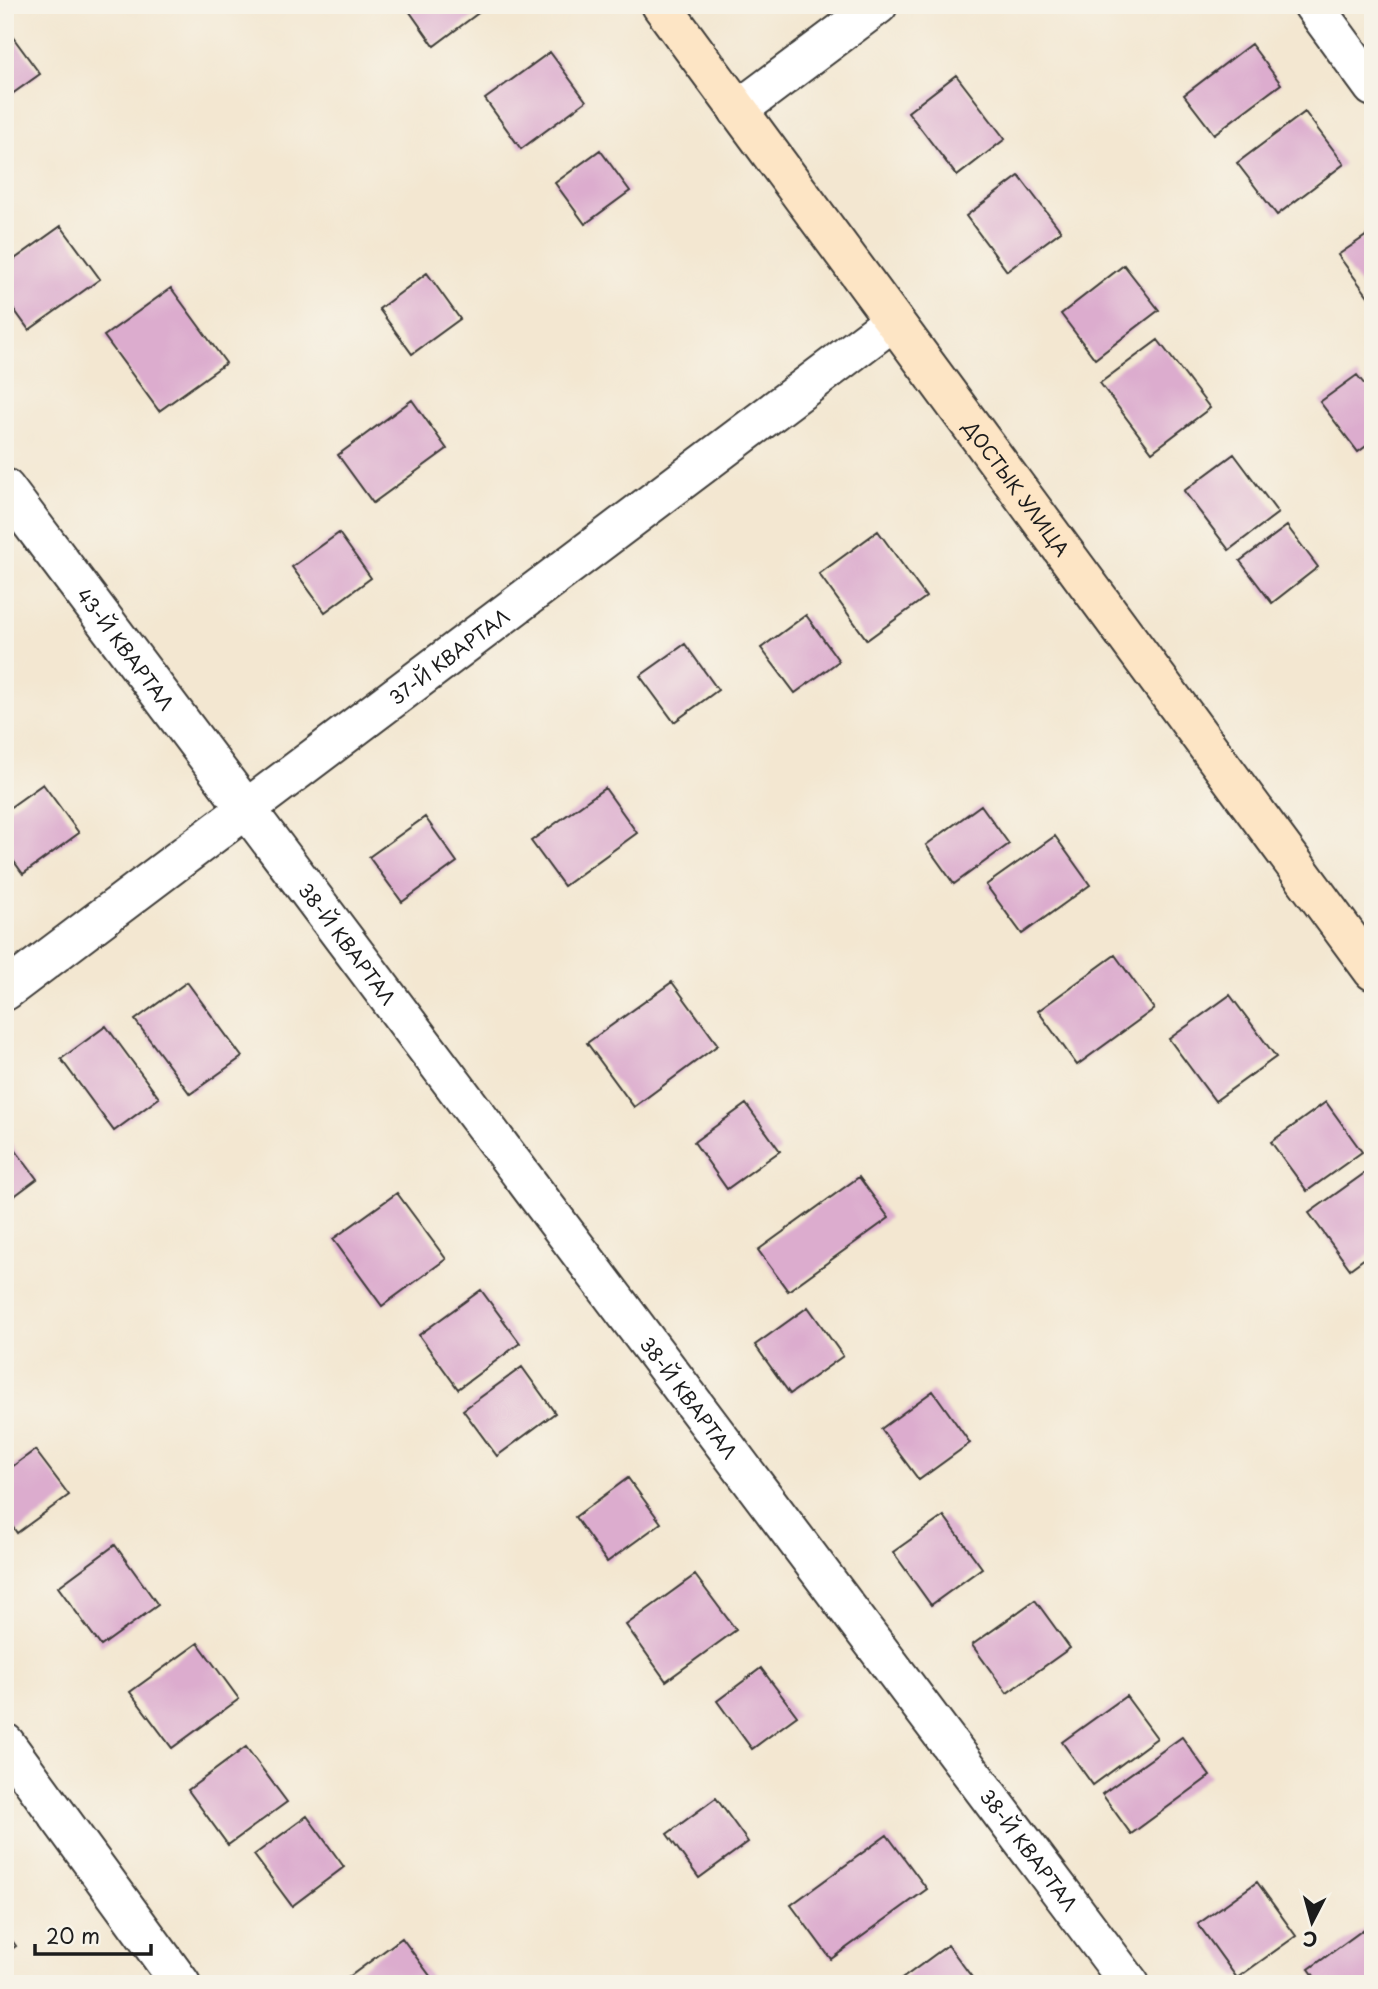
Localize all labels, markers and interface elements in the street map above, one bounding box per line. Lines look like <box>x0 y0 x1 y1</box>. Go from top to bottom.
street label: ДОСТЫК УЛИЦА <box>957 413 1076 562</box>
street label: 43-Й КВАРТАЛ <box>71 582 181 716</box>
street label: 37-Й КВАРТАЛ <box>383 601 515 711</box>
street label: 38-Й КВАРТАЛ <box>292 877 403 1011</box>
street label: 38-Й КВАРТАЛ <box>634 1331 744 1465</box>
street label: 38-Й КВАРТАЛ <box>974 1783 1084 1917</box>
north arrow <box>1276 1888 1346 1958</box>
scale bar <box>35 1912 150 1956</box>
text: 20 m <box>46 1919 100 1951</box>
text: С <box>1302 1925 1319 1955</box>

